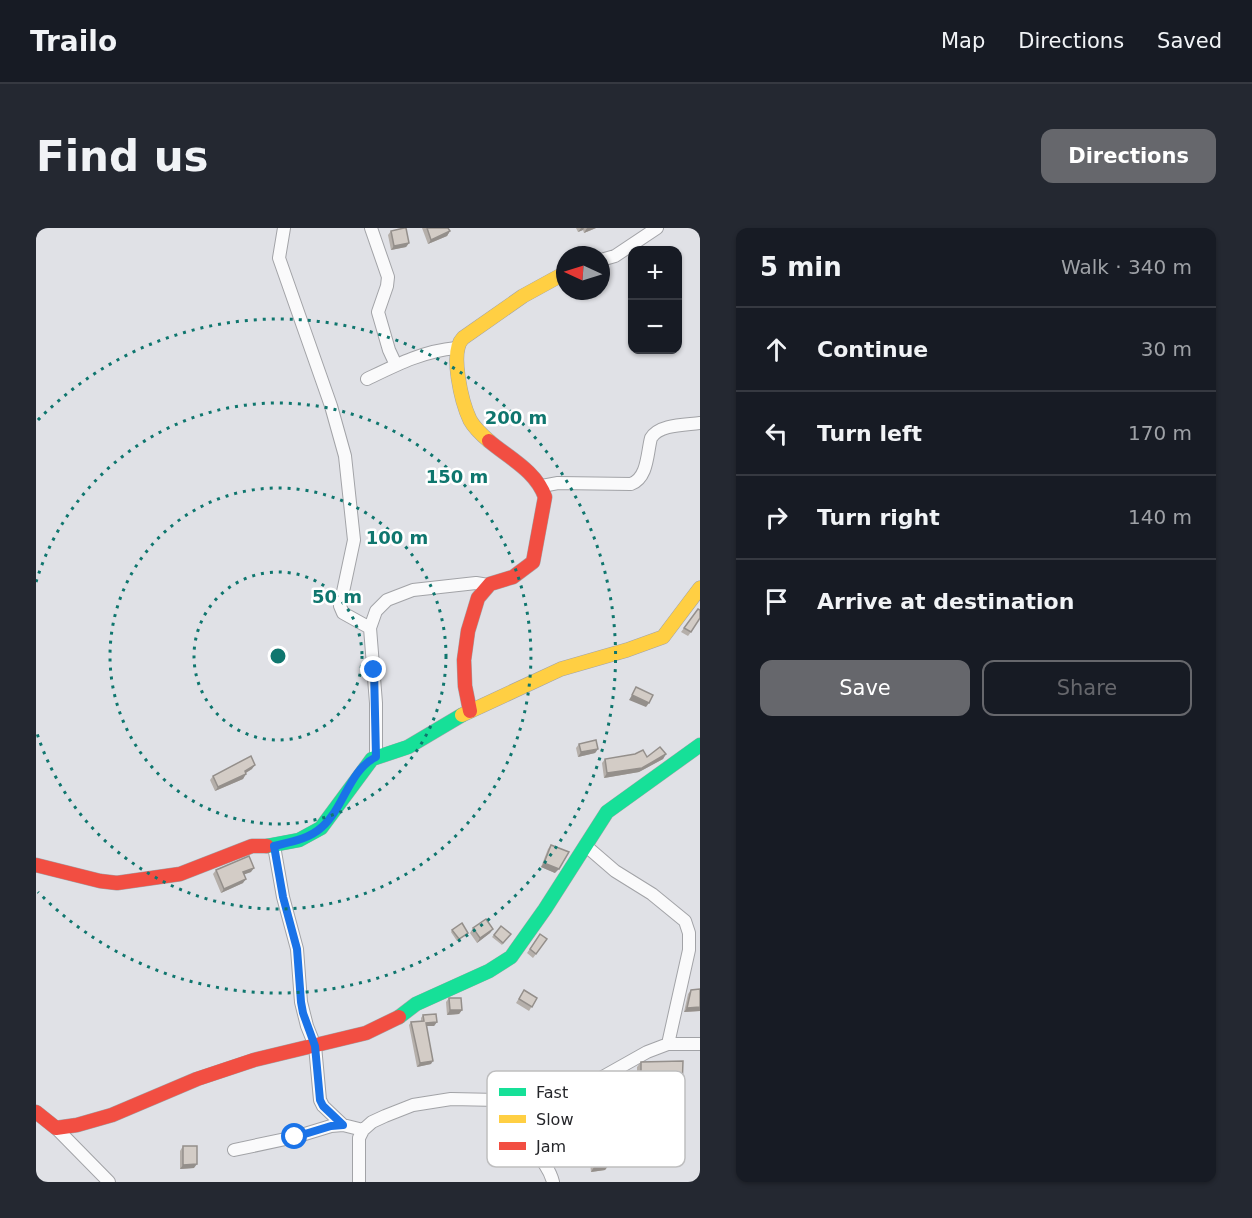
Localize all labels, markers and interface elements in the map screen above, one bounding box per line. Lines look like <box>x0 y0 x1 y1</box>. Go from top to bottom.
text: Trailo <box>30 25 117 58</box>
text: Map <box>941 29 985 53</box>
text: Directions <box>1018 29 1124 53</box>
text: Saved <box>1157 29 1222 53</box>
button: Directions <box>1041 129 1216 183</box>
text: Find us <box>36 132 209 181</box>
north arrow <box>556 246 610 300</box>
map controls <box>628 246 682 354</box>
button: + <box>628 246 682 300</box>
text: 5 min <box>760 252 842 282</box>
text: Walk · 340 m <box>1061 255 1192 279</box>
button: − <box>628 300 682 354</box>
icon: ahead <box>760 333 793 366</box>
text: Continue <box>817 337 928 362</box>
text: 30 m <box>1141 337 1192 361</box>
text: 200 m <box>485 407 547 428</box>
icon: left <box>760 417 793 450</box>
text: Turn left <box>817 421 922 446</box>
text: 170 m <box>1128 421 1192 445</box>
text: 150 m <box>426 466 488 487</box>
icon: right <box>760 501 793 534</box>
text: Turn right <box>817 505 940 530</box>
text: 140 m <box>1128 505 1192 529</box>
text: 100 m <box>366 527 428 548</box>
icon: arrive <box>760 585 793 618</box>
text: 50 m <box>312 586 362 607</box>
text: Arrive at destination <box>817 589 1074 614</box>
centre of rings <box>268 646 288 666</box>
route end <box>360 656 386 682</box>
button: Save <box>760 660 970 716</box>
button: Share <box>982 660 1192 716</box>
legend <box>487 1071 685 1167</box>
text: Fast <box>536 1083 568 1102</box>
text: Slow <box>536 1110 573 1129</box>
route start <box>281 1123 307 1149</box>
text: Jam <box>535 1137 566 1156</box>

